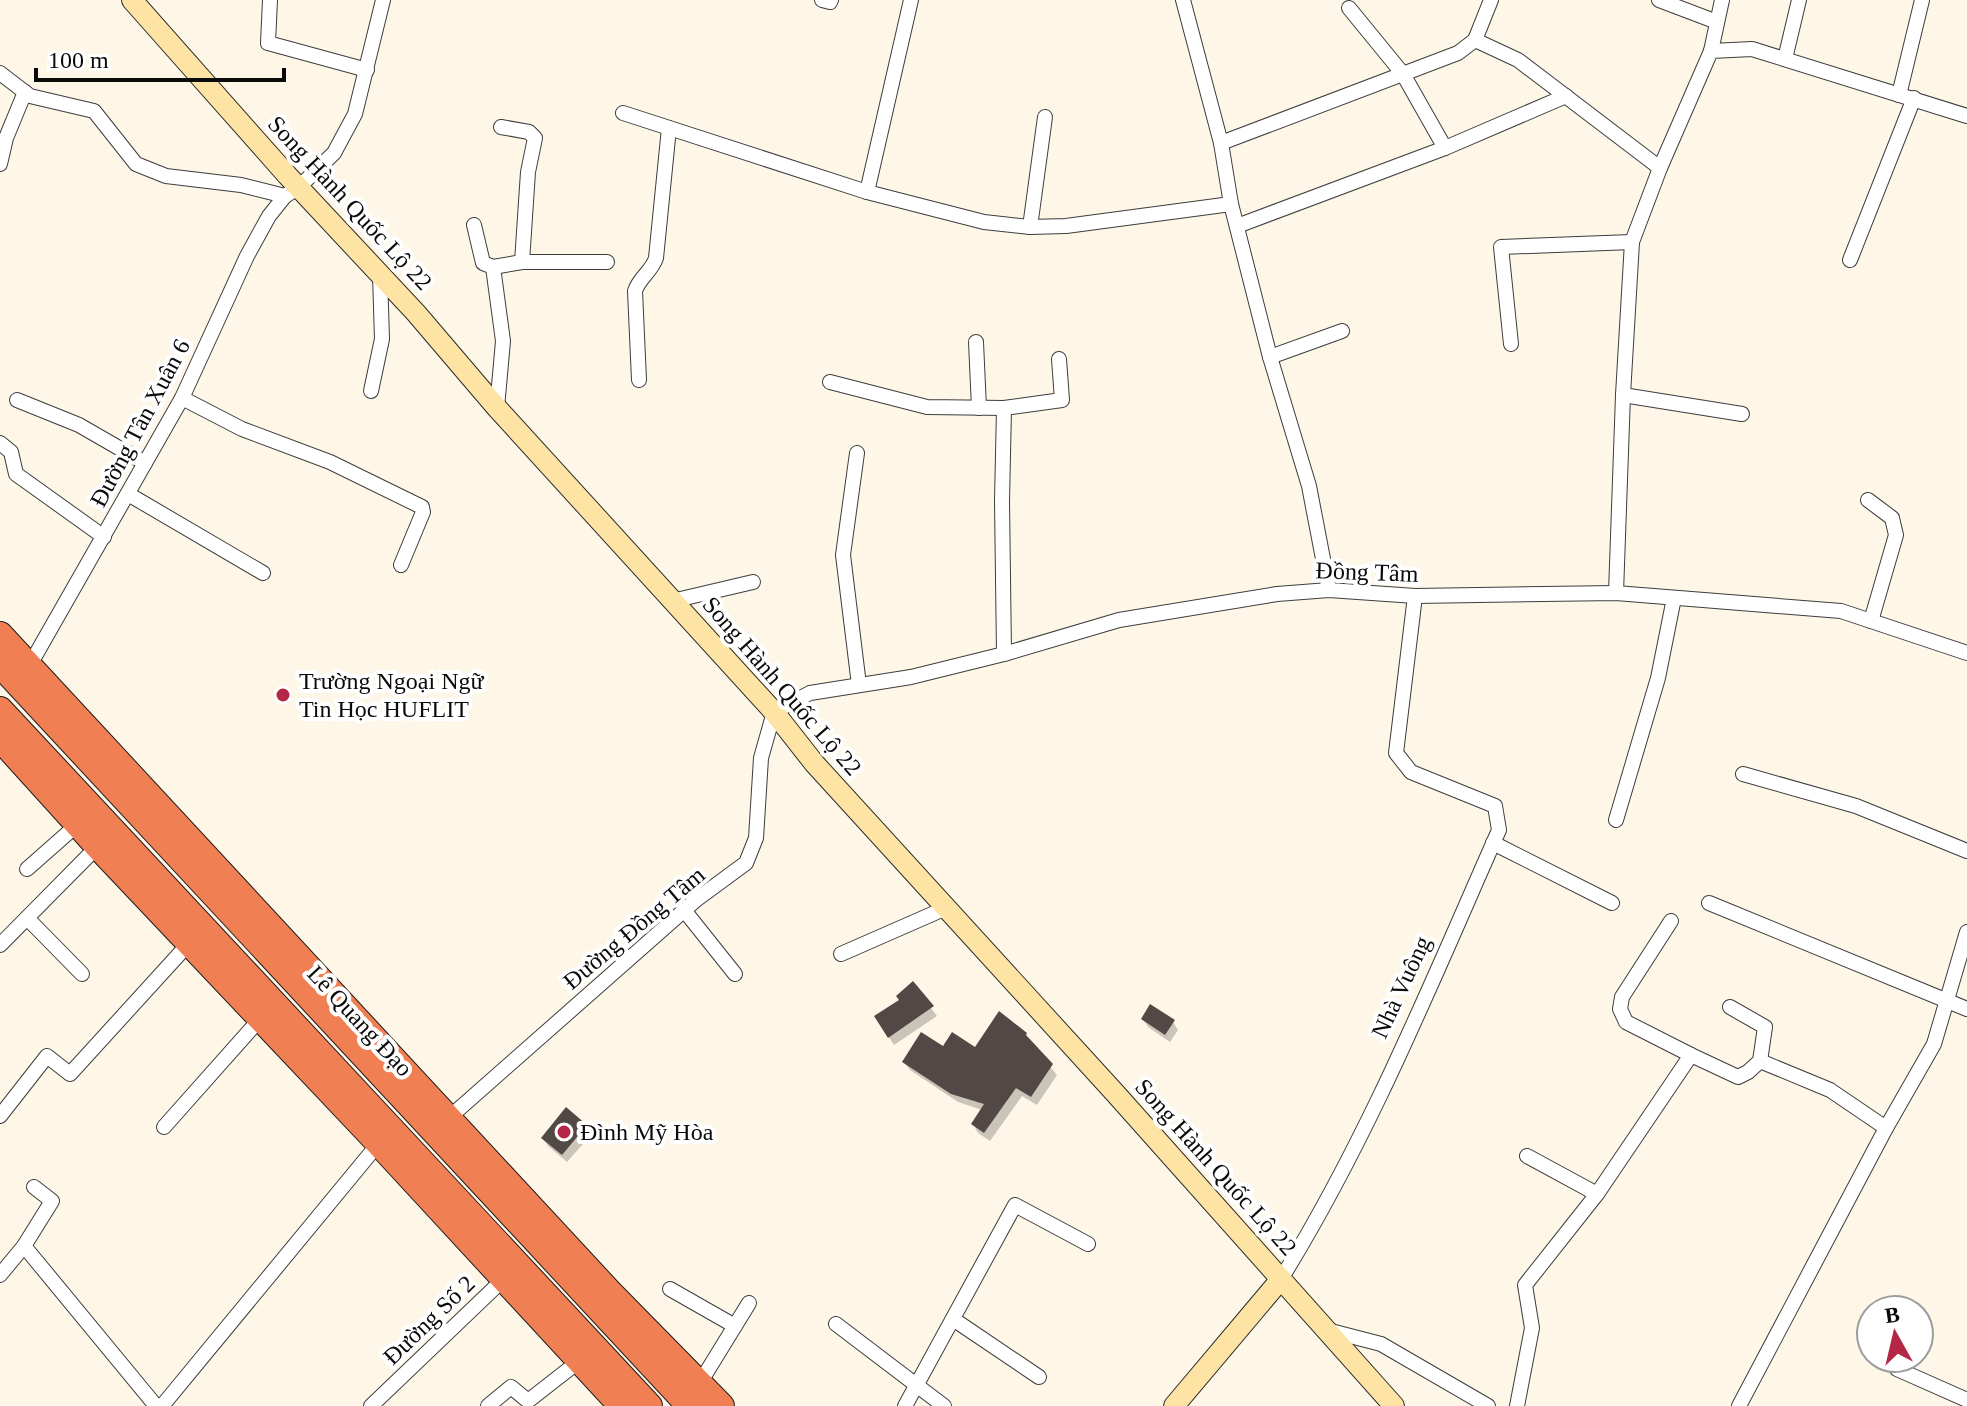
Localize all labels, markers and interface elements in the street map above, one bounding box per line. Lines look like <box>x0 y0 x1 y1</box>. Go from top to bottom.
scale bar <box>36 32 284 82</box>
text: 100 m <box>48 47 109 73</box>
street label: Song Hành Quốc Lộ 22 <box>263 111 437 295</box>
street label: Đường Tân Xuân 6 <box>85 335 195 511</box>
street label: Đồng Tâm <box>1315 557 1419 587</box>
street label: Song Hành Quốc Lộ 22 <box>697 591 867 781</box>
place label: Trường Ngoại Ngữ Tin Học HUFLIT <box>299 668 484 722</box>
marker: Trường Ngoại Ngữ Tin Học HUFLIT <box>274 686 292 704</box>
street label: Đường Đồng Tâm <box>558 861 710 994</box>
street label: Nhà Vuông <box>1366 932 1436 1042</box>
street label: Lê Quang Đạo <box>302 960 418 1082</box>
street label: Song Hành Quốc Lộ 22 <box>1130 1074 1302 1260</box>
place label: Đình Mỹ Hòa <box>580 1119 714 1145</box>
marker: Đình Mỹ Hòa <box>555 1123 573 1141</box>
street label: Đường Số 2 <box>378 1270 480 1370</box>
north arrow <box>1855 1294 1935 1374</box>
text: B <box>1883 1301 1902 1328</box>

